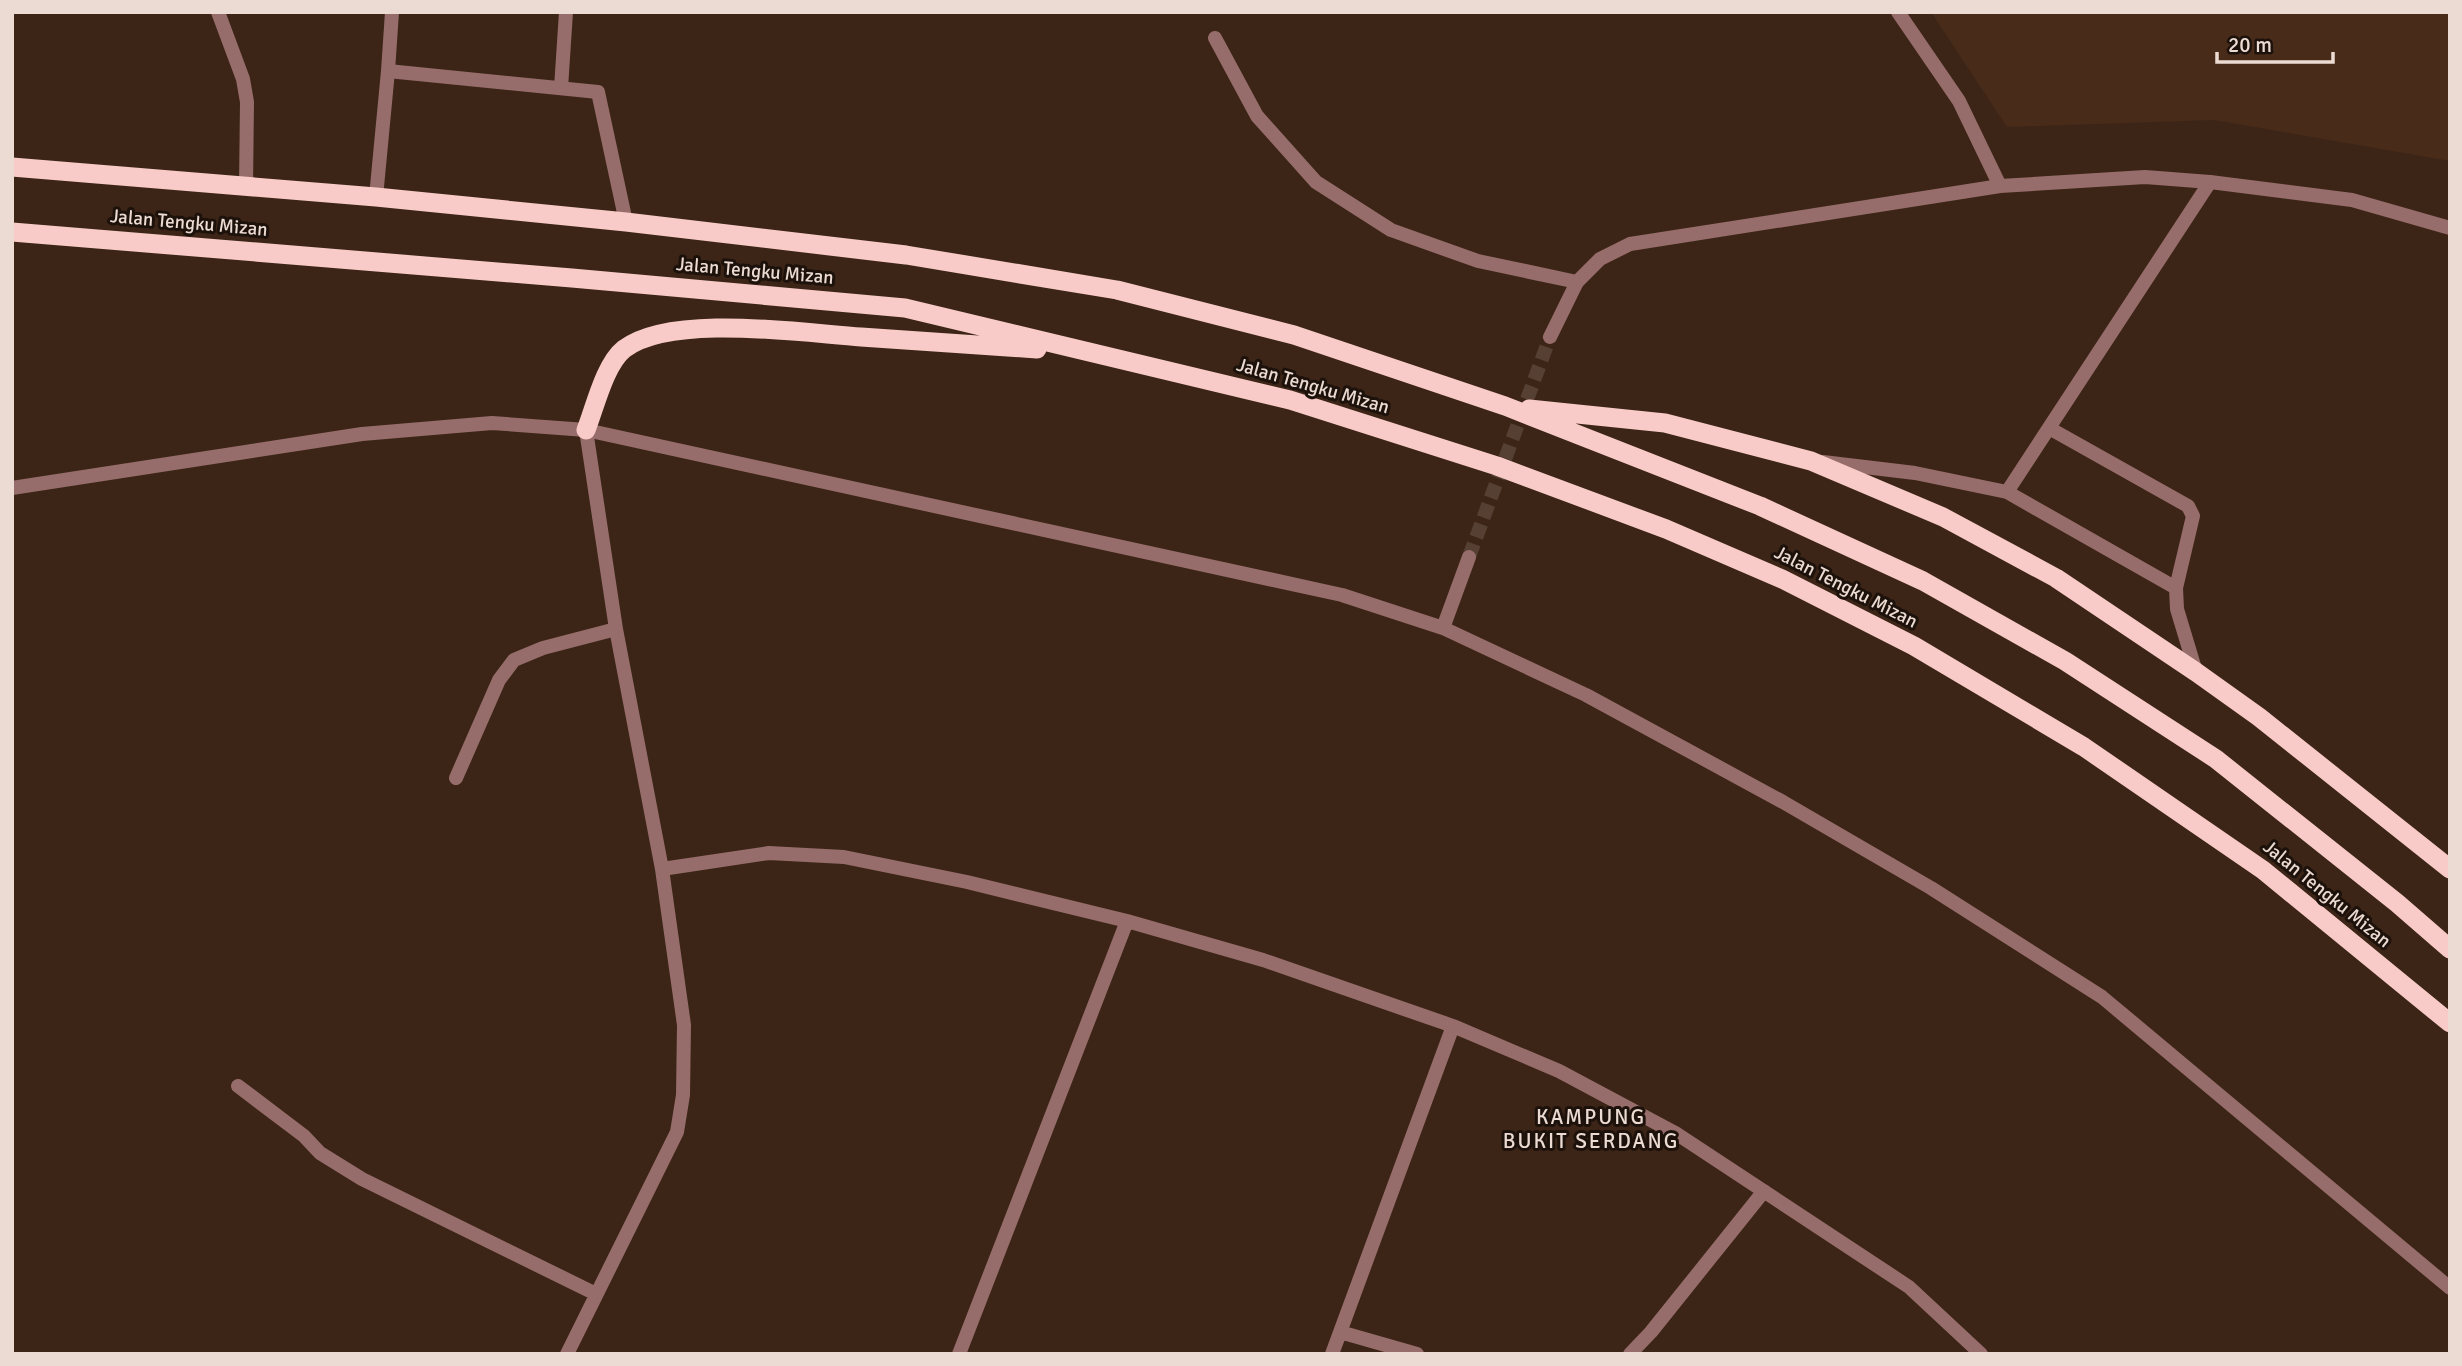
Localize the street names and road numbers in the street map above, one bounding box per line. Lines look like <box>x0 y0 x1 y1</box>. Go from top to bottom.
street label: Jalan Tengku Mizan <box>109 204 269 242</box>
street label: Jalan Tengku Mizan <box>675 252 835 290</box>
street label: Jalan Tengku Mizan <box>1234 353 1392 419</box>
street label: Jalan Tengku Mizan <box>1770 540 1922 634</box>
street label: Jalan Tengku Mizan <box>2258 835 2396 953</box>

